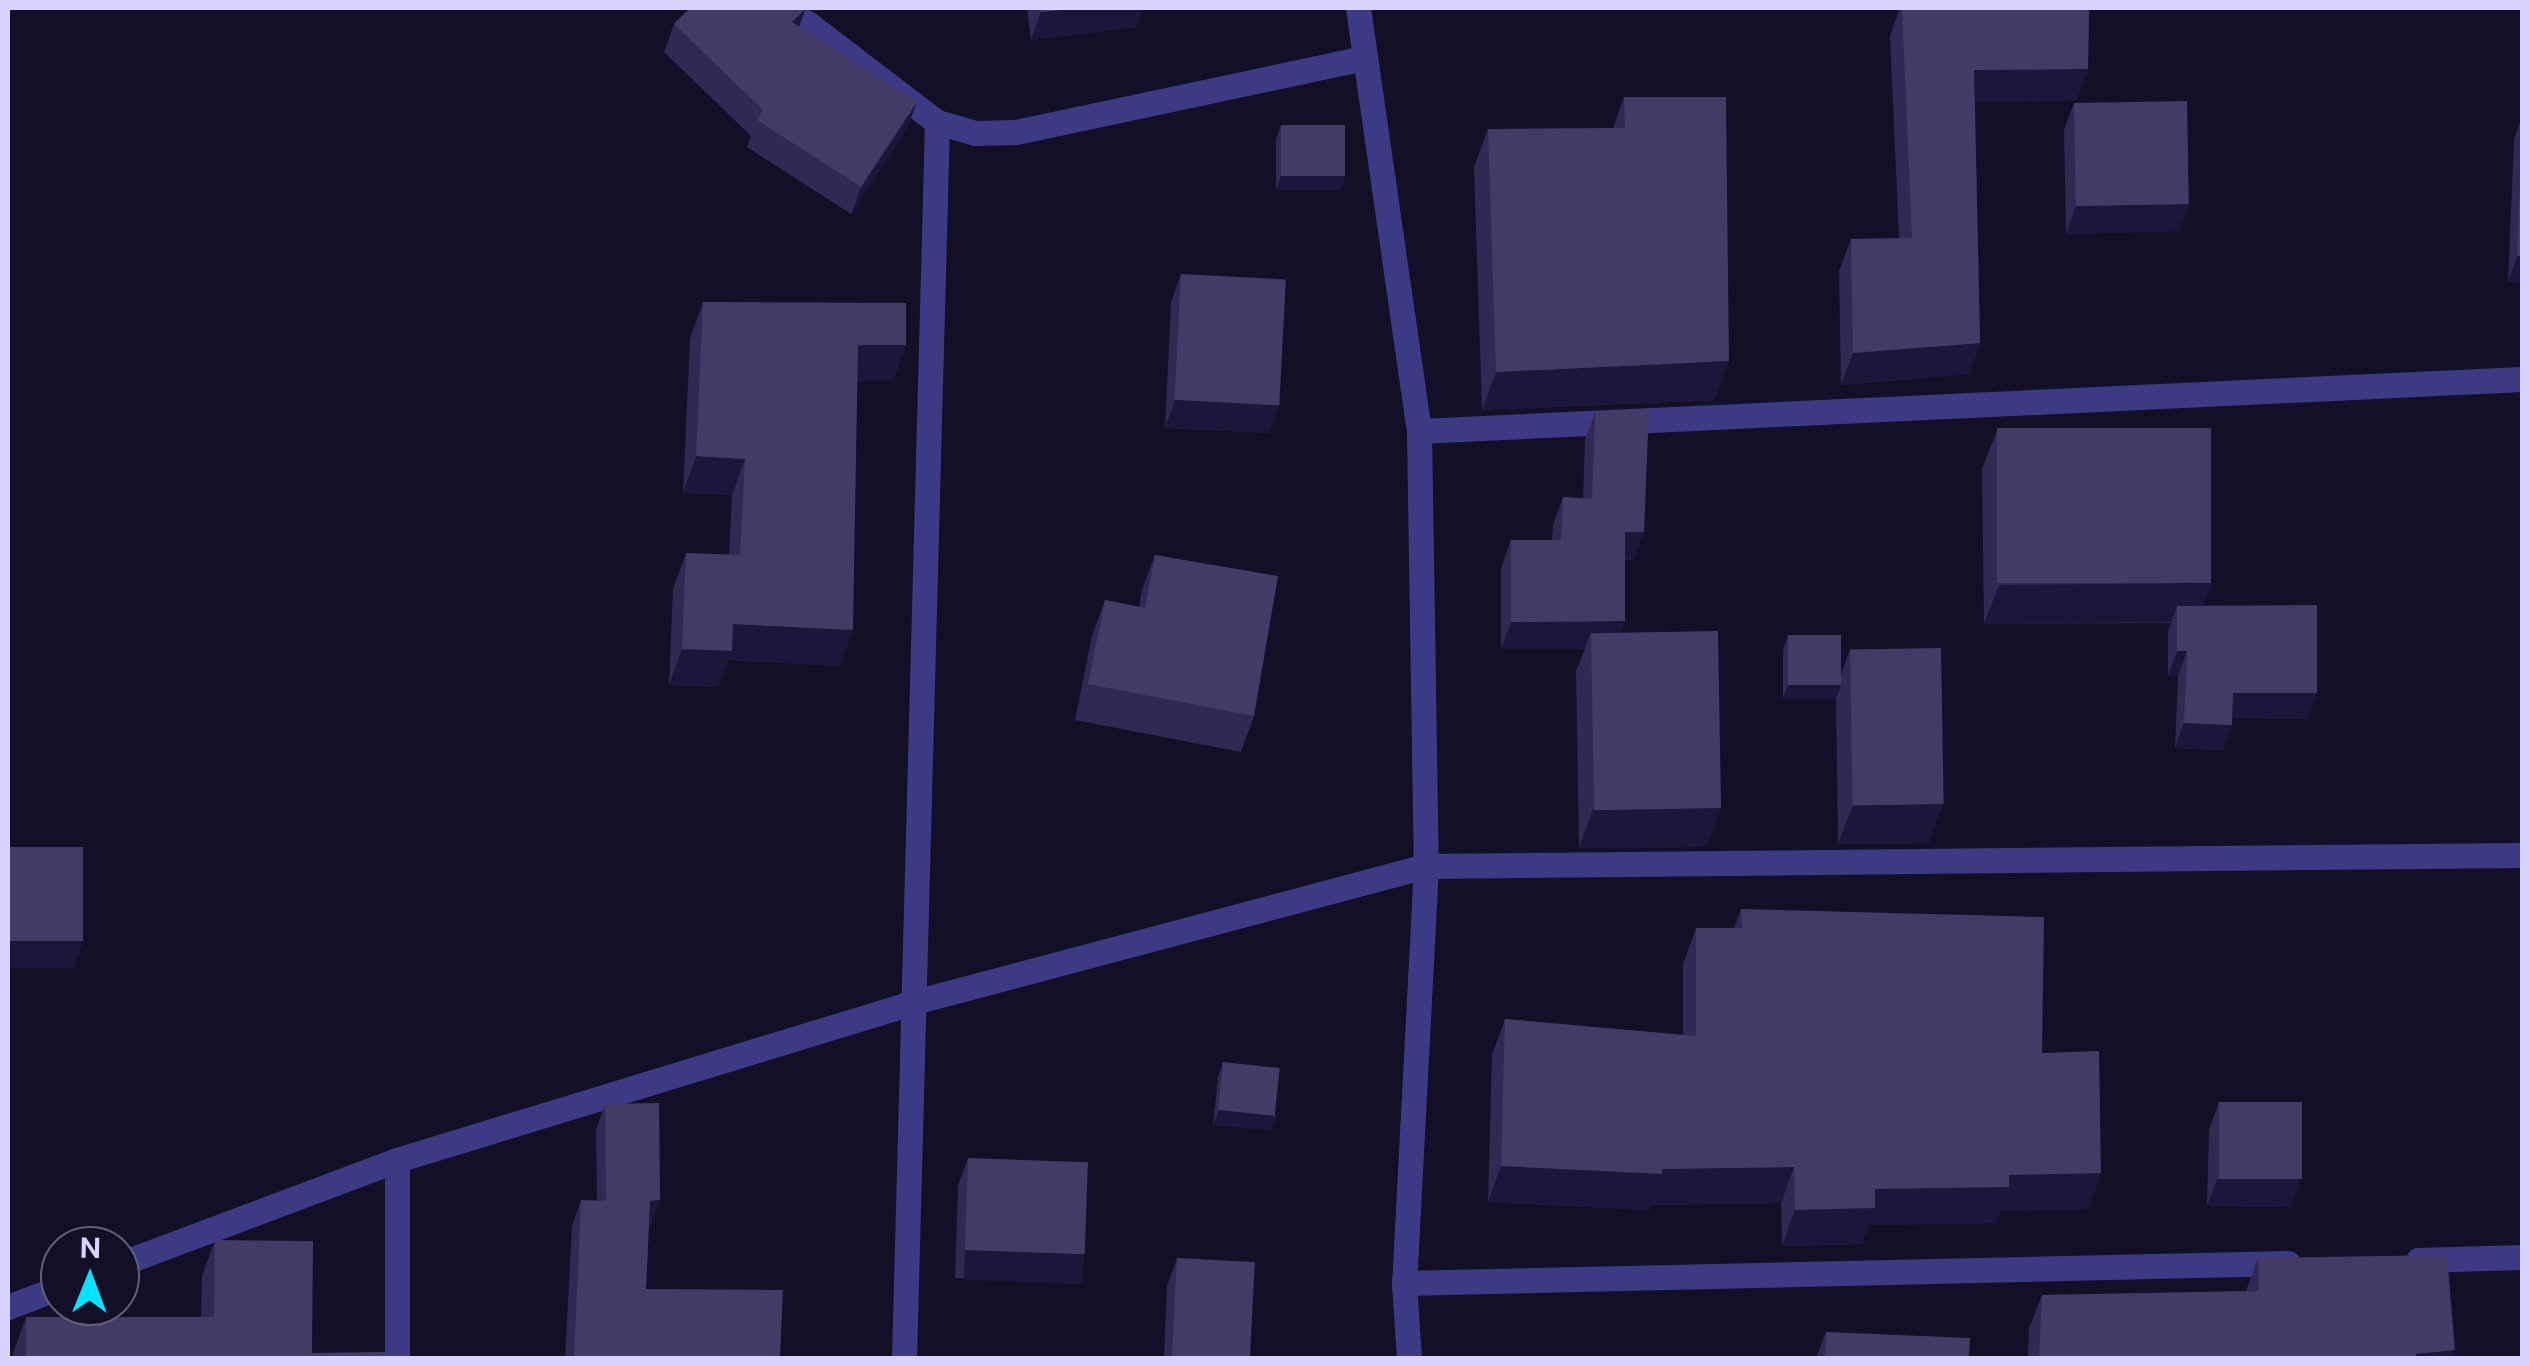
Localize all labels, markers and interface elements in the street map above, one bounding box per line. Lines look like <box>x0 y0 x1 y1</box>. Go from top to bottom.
north arrow <box>40 1226 140 1326</box>
text: N <box>79 1231 102 1264</box>

